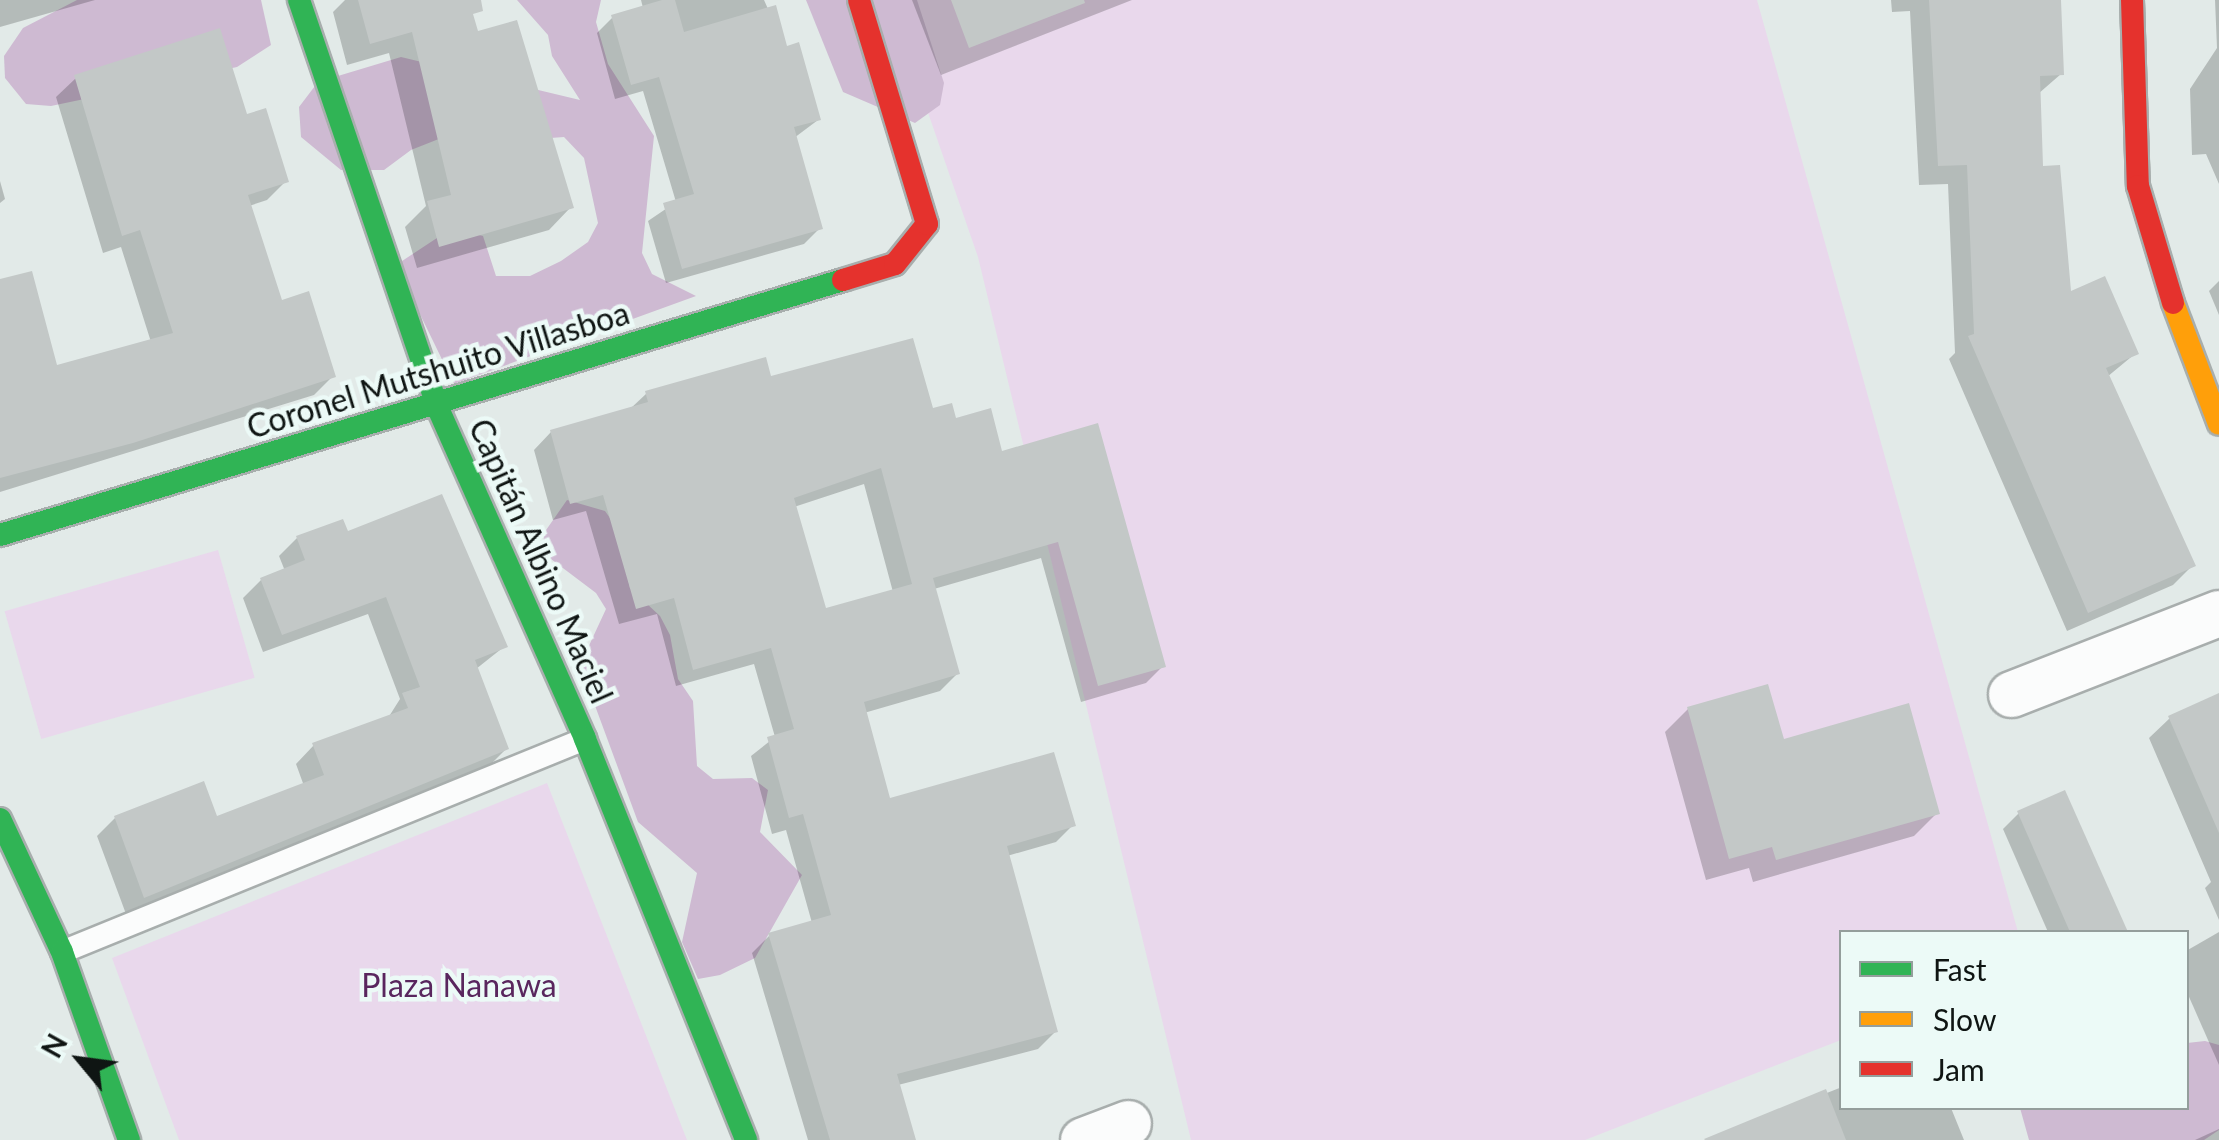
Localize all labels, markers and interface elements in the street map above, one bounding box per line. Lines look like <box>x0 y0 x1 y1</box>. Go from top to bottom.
street label: Coronel Mutshuito Villasboa <box>242 293 634 447</box>
street label: Capitán Albino Maciel <box>461 413 621 709</box>
legend <box>1839 930 2189 1110</box>
text: Fast <box>1933 951 1987 987</box>
park label: Plaza Nanawa <box>361 966 557 1004</box>
text: Slow <box>1933 1001 1996 1037</box>
north arrow <box>30 1010 130 1110</box>
text: N <box>34 1028 74 1063</box>
text: Jam <box>1933 1051 1985 1087</box>

